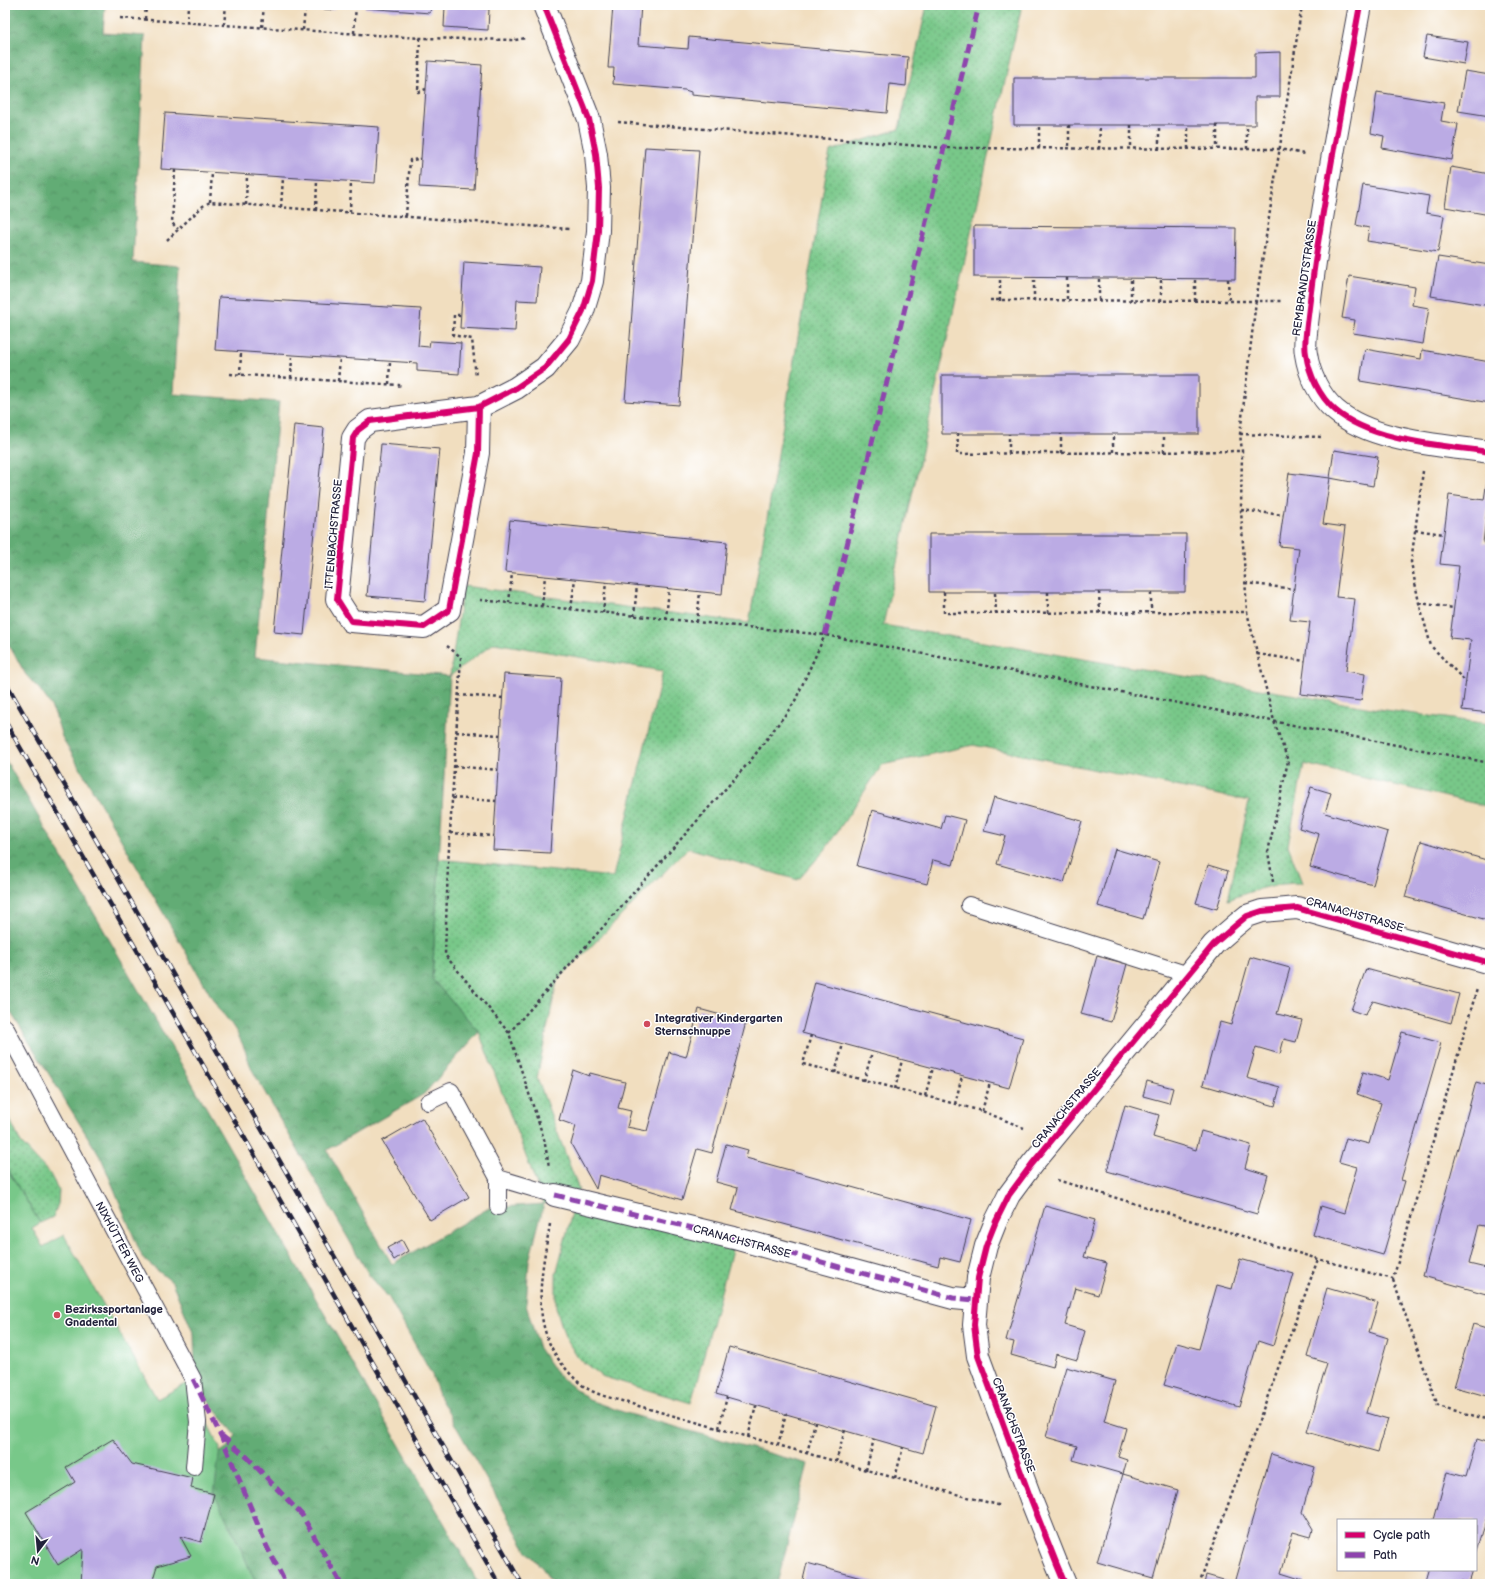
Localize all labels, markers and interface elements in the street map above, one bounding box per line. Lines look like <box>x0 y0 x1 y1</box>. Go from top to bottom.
street label: REMBRANDTSTRASSE <box>1290 219 1319 337</box>
street label: ITTENBACHSTRASSE <box>322 479 345 589</box>
street label: CRANACHSTRASSE <box>1304 894 1405 935</box>
place label: Integrativer Kindergarten Sternschnuppe <box>655 1012 783 1038</box>
marker: Integrativer Kindergarten Sternschnuppe <box>642 1019 652 1029</box>
street label: CRANACHSTRASSE <box>1029 1065 1104 1151</box>
street label: NIXHÜTTER WEG <box>93 1199 147 1285</box>
street label: CRANACHSTRASSE <box>691 1222 792 1261</box>
place label: Bezirkssportanlage Gnadental <box>65 1303 163 1329</box>
marker: Bezirkssportanlage Gnadental <box>52 1310 62 1320</box>
street label: CRANACHSTRASSE <box>989 1376 1038 1475</box>
legend <box>1337 1519 1477 1571</box>
text: Cycle path <box>1373 1528 1430 1543</box>
north arrow <box>18 1531 58 1571</box>
text: Path <box>1373 1548 1398 1563</box>
text: N <box>30 1553 41 1568</box>

